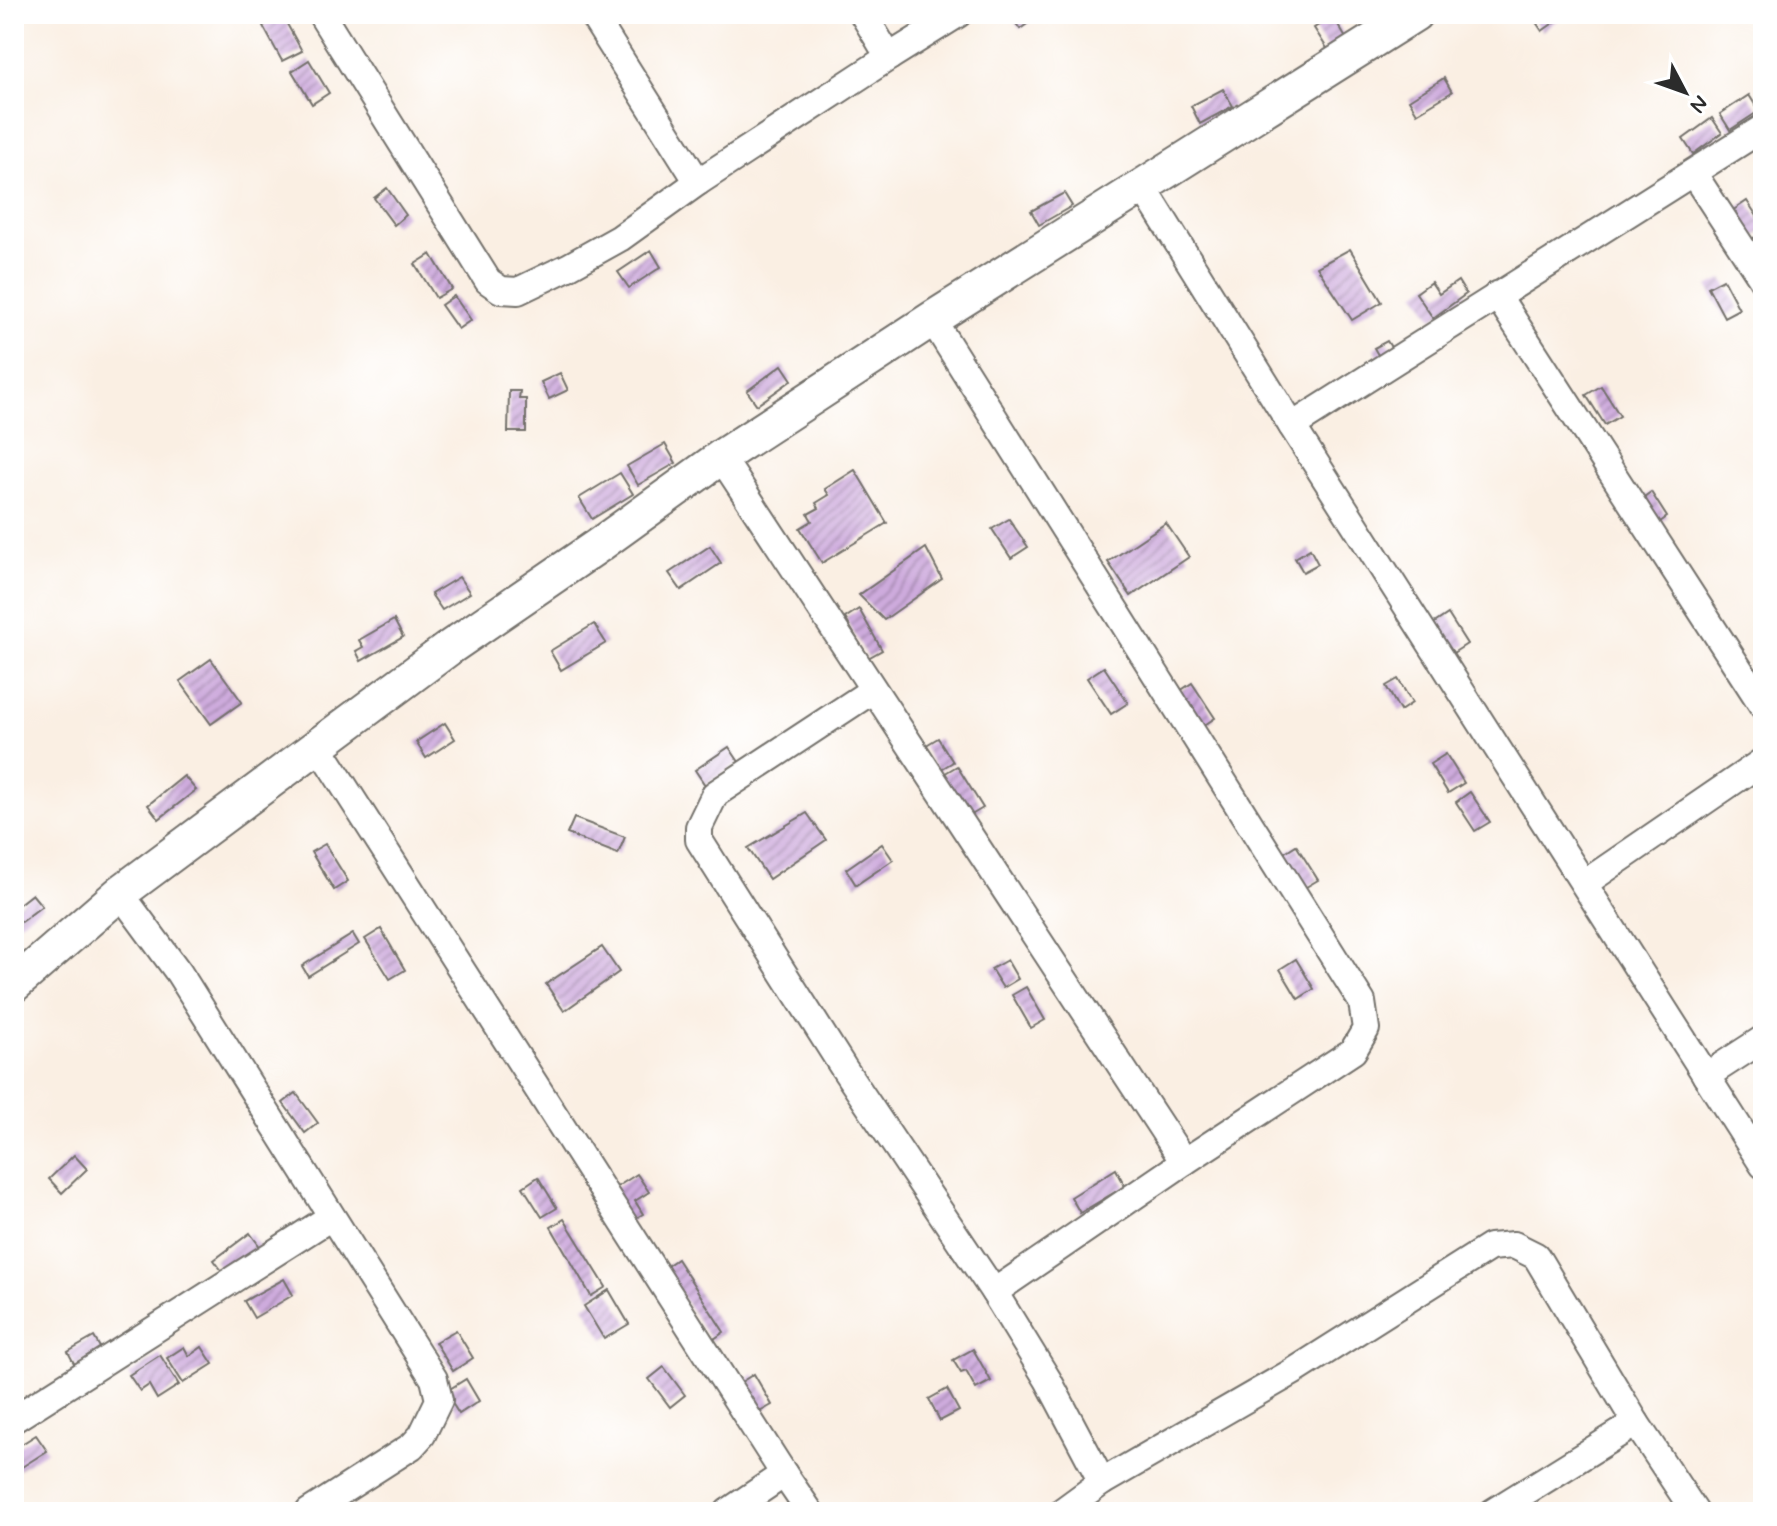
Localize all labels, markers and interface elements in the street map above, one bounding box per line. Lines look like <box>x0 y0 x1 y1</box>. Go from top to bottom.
north arrow <box>1645 52 1725 132</box>
text: N <box>1683 89 1714 119</box>

